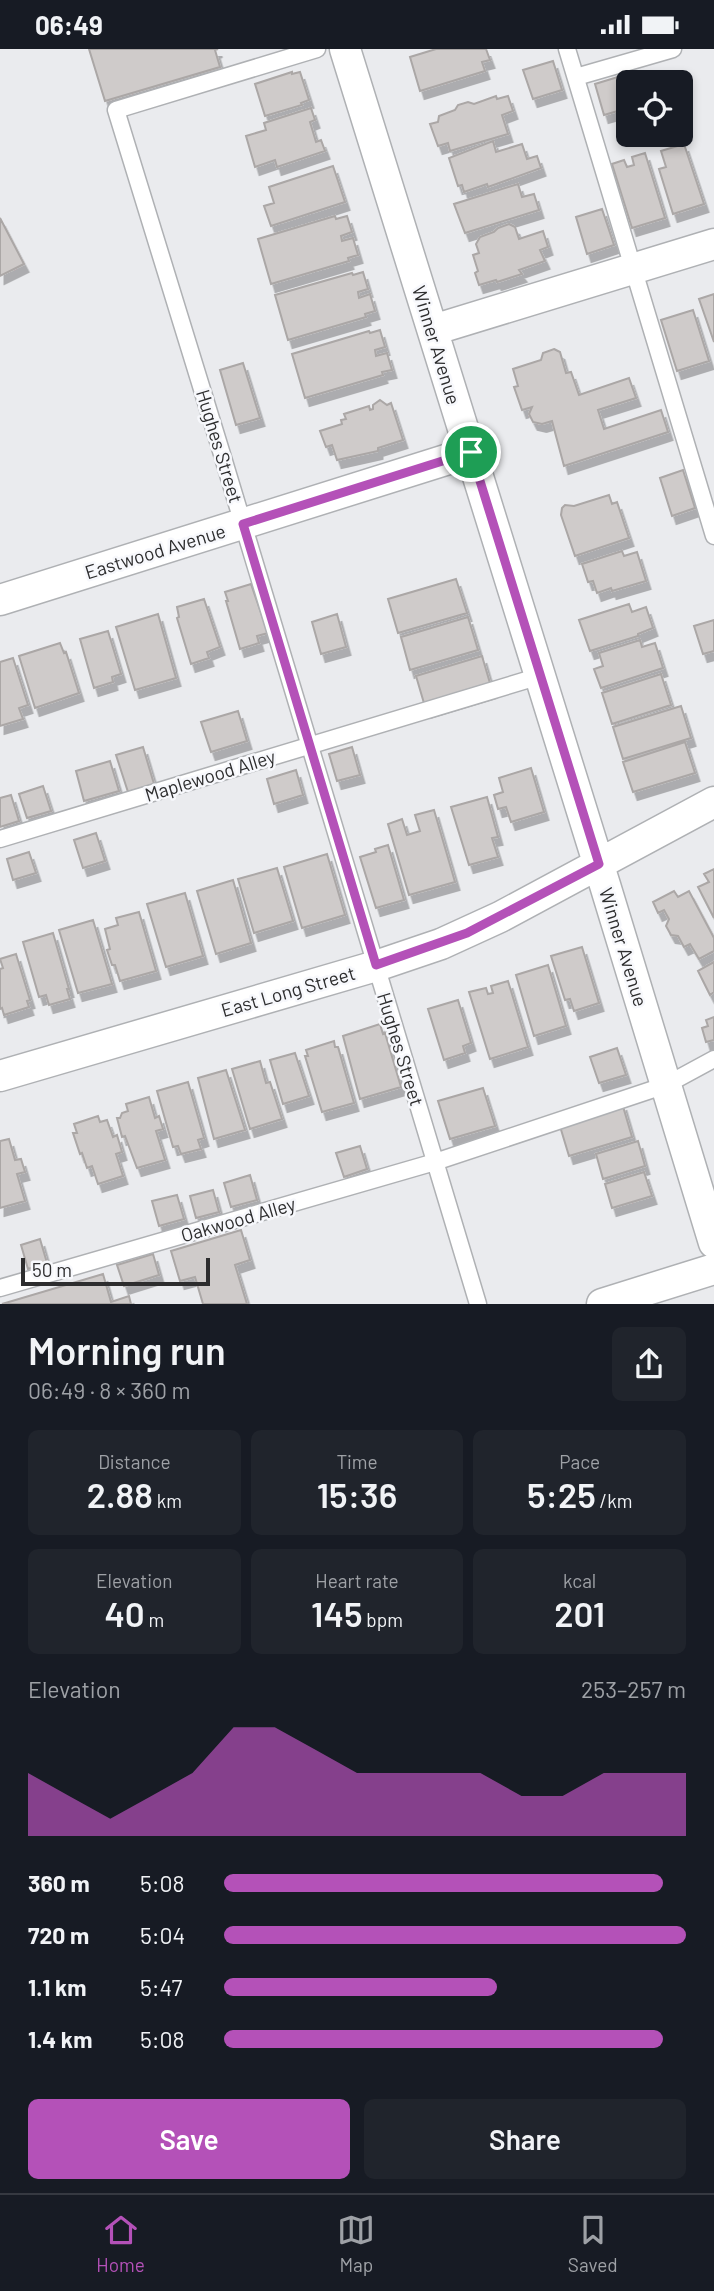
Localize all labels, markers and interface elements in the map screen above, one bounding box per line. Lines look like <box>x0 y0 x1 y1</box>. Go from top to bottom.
text: 06:49 <box>35 9 103 40</box>
map controls <box>616 70 693 147</box>
button: locate <box>616 70 693 147</box>
street label: Winner Avenue <box>408 283 466 407</box>
street label: Hughes Street <box>192 386 248 506</box>
pin <box>441 422 501 482</box>
icon: arrive <box>452 433 490 471</box>
street label: Eastwood Avenue <box>82 519 228 583</box>
street label: Maplewood Alley <box>142 744 278 806</box>
street label: Winner Avenue <box>595 885 653 1009</box>
street label: East Long Street <box>218 961 358 1021</box>
street label: Hughes Street <box>373 989 429 1109</box>
street label: Oakwood Alley <box>178 1192 298 1246</box>
scale bar <box>21 1255 210 1287</box>
text: 50 m <box>32 1258 72 1281</box>
text: Morning run <box>28 1327 226 1373</box>
button: share <box>612 1327 686 1401</box>
text: 06:49 · 8 × 360 m <box>28 1376 191 1404</box>
text: Distance <box>98 1450 171 1473</box>
text: Time <box>336 1450 378 1473</box>
text: Pace <box>559 1450 600 1473</box>
text: 2.88 <box>87 1473 153 1515</box>
text: 15:36 <box>317 1473 397 1515</box>
text: 5:25 <box>527 1473 596 1515</box>
text: km <box>153 1489 182 1512</box>
text: /km <box>596 1489 632 1512</box>
text: Elevation <box>96 1569 173 1592</box>
text: Heart rate <box>315 1569 399 1592</box>
text: kcal <box>563 1569 596 1592</box>
text: 40 <box>104 1592 145 1634</box>
text: 145 <box>311 1592 362 1634</box>
text: 201 <box>554 1592 605 1634</box>
text: m <box>145 1608 164 1631</box>
text: bpm <box>362 1608 403 1631</box>
text: Elevation <box>28 1675 121 1703</box>
text: 253–257 m <box>581 1675 686 1703</box>
text: 360 m <box>28 1869 90 1897</box>
text: 5:08 <box>140 1869 185 1897</box>
text: 720 m <box>28 1921 89 1949</box>
text: 5:04 <box>140 1921 185 1949</box>
text: 1.1 km <box>28 1973 87 2001</box>
text: 5:47 <box>140 1973 182 2001</box>
text: 1.4 km <box>28 2025 92 2053</box>
text: 5:08 <box>140 2025 185 2053</box>
button: Save <box>28 2099 350 2179</box>
button: Share <box>364 2099 686 2179</box>
tab: Home <box>96 2211 145 2276</box>
tab: Map <box>337 2211 375 2276</box>
tab: Saved <box>568 2211 618 2276</box>

